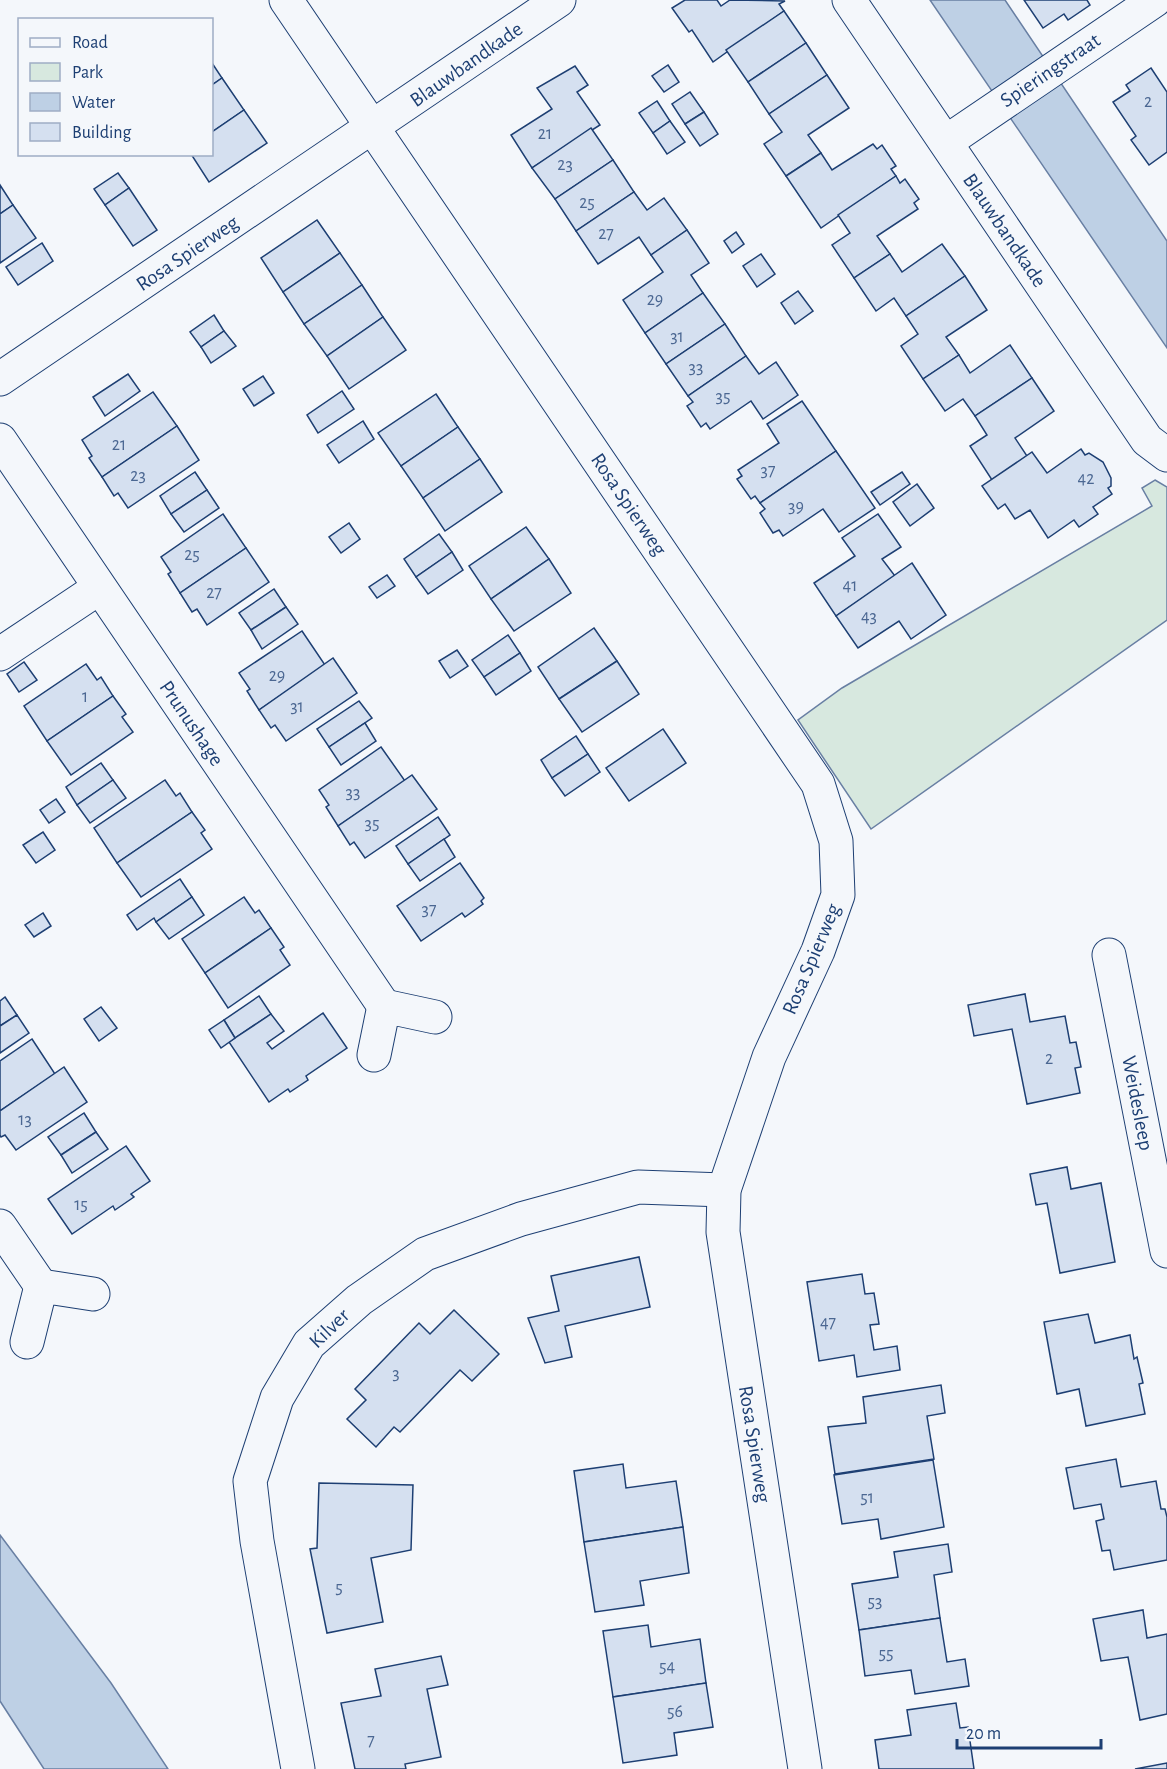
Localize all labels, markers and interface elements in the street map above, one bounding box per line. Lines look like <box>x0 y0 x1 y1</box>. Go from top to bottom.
legend <box>18 18 213 156</box>
street label: Blauwbandkade <box>406 18 526 111</box>
street label: Spieringstraat <box>997 29 1104 111</box>
text: Road <box>72 34 108 52</box>
text: Park <box>72 64 104 82</box>
house number: 2 <box>1144 93 1152 111</box>
text: Water <box>72 94 115 112</box>
text: Building <box>72 124 132 142</box>
house number: 21 <box>538 125 552 143</box>
house number: 23 <box>557 156 573 174</box>
street label: Blauwbandkade <box>959 170 1050 291</box>
house number: 25 <box>579 194 595 212</box>
street label: Rosa Spierweg <box>132 211 243 295</box>
house number: 27 <box>598 225 614 243</box>
house number: 29 <box>647 291 663 309</box>
house number: 31 <box>670 328 684 346</box>
house number: 33 <box>689 359 703 377</box>
house number: 35 <box>716 388 730 406</box>
house number: 21 <box>112 436 126 454</box>
street label: Rosa Spierweg <box>587 449 671 560</box>
house number: 37 <box>761 462 775 480</box>
house number: 23 <box>130 467 146 485</box>
house number: 42 <box>1078 470 1094 488</box>
house number: 39 <box>788 498 804 516</box>
house number: 25 <box>184 546 200 564</box>
house number: 41 <box>843 577 857 595</box>
house number: 27 <box>206 584 222 602</box>
house number: 43 <box>861 608 877 626</box>
house number: 29 <box>269 667 285 685</box>
street label: Prunushage <box>156 677 228 770</box>
house number: 1 <box>82 688 88 706</box>
house number: 31 <box>290 698 304 716</box>
house number: 33 <box>346 784 360 802</box>
house number: 35 <box>365 815 379 833</box>
street label: Rosa Spierweg <box>779 900 844 1018</box>
house number: 37 <box>422 901 436 919</box>
house number: 2 <box>1045 1050 1053 1068</box>
street label: Weidesleep <box>1118 1054 1157 1152</box>
house number: 13 <box>18 1111 32 1129</box>
house number: 15 <box>74 1196 88 1214</box>
street label: Kilver <box>305 1304 354 1352</box>
house number: 47 <box>820 1314 836 1332</box>
house number: 3 <box>392 1365 400 1383</box>
street label: Rosa Spierweg <box>735 1384 774 1505</box>
house number: 51 <box>860 1489 874 1507</box>
house number: 5 <box>335 1579 343 1597</box>
house number: 53 <box>868 1593 882 1611</box>
house number: 55 <box>878 1645 894 1663</box>
house number: 54 <box>659 1658 675 1676</box>
house number: 56 <box>667 1703 683 1721</box>
scale bar <box>957 1712 1101 1750</box>
text: 20 m <box>966 1725 1001 1743</box>
house number: 7 <box>367 1732 375 1750</box>

